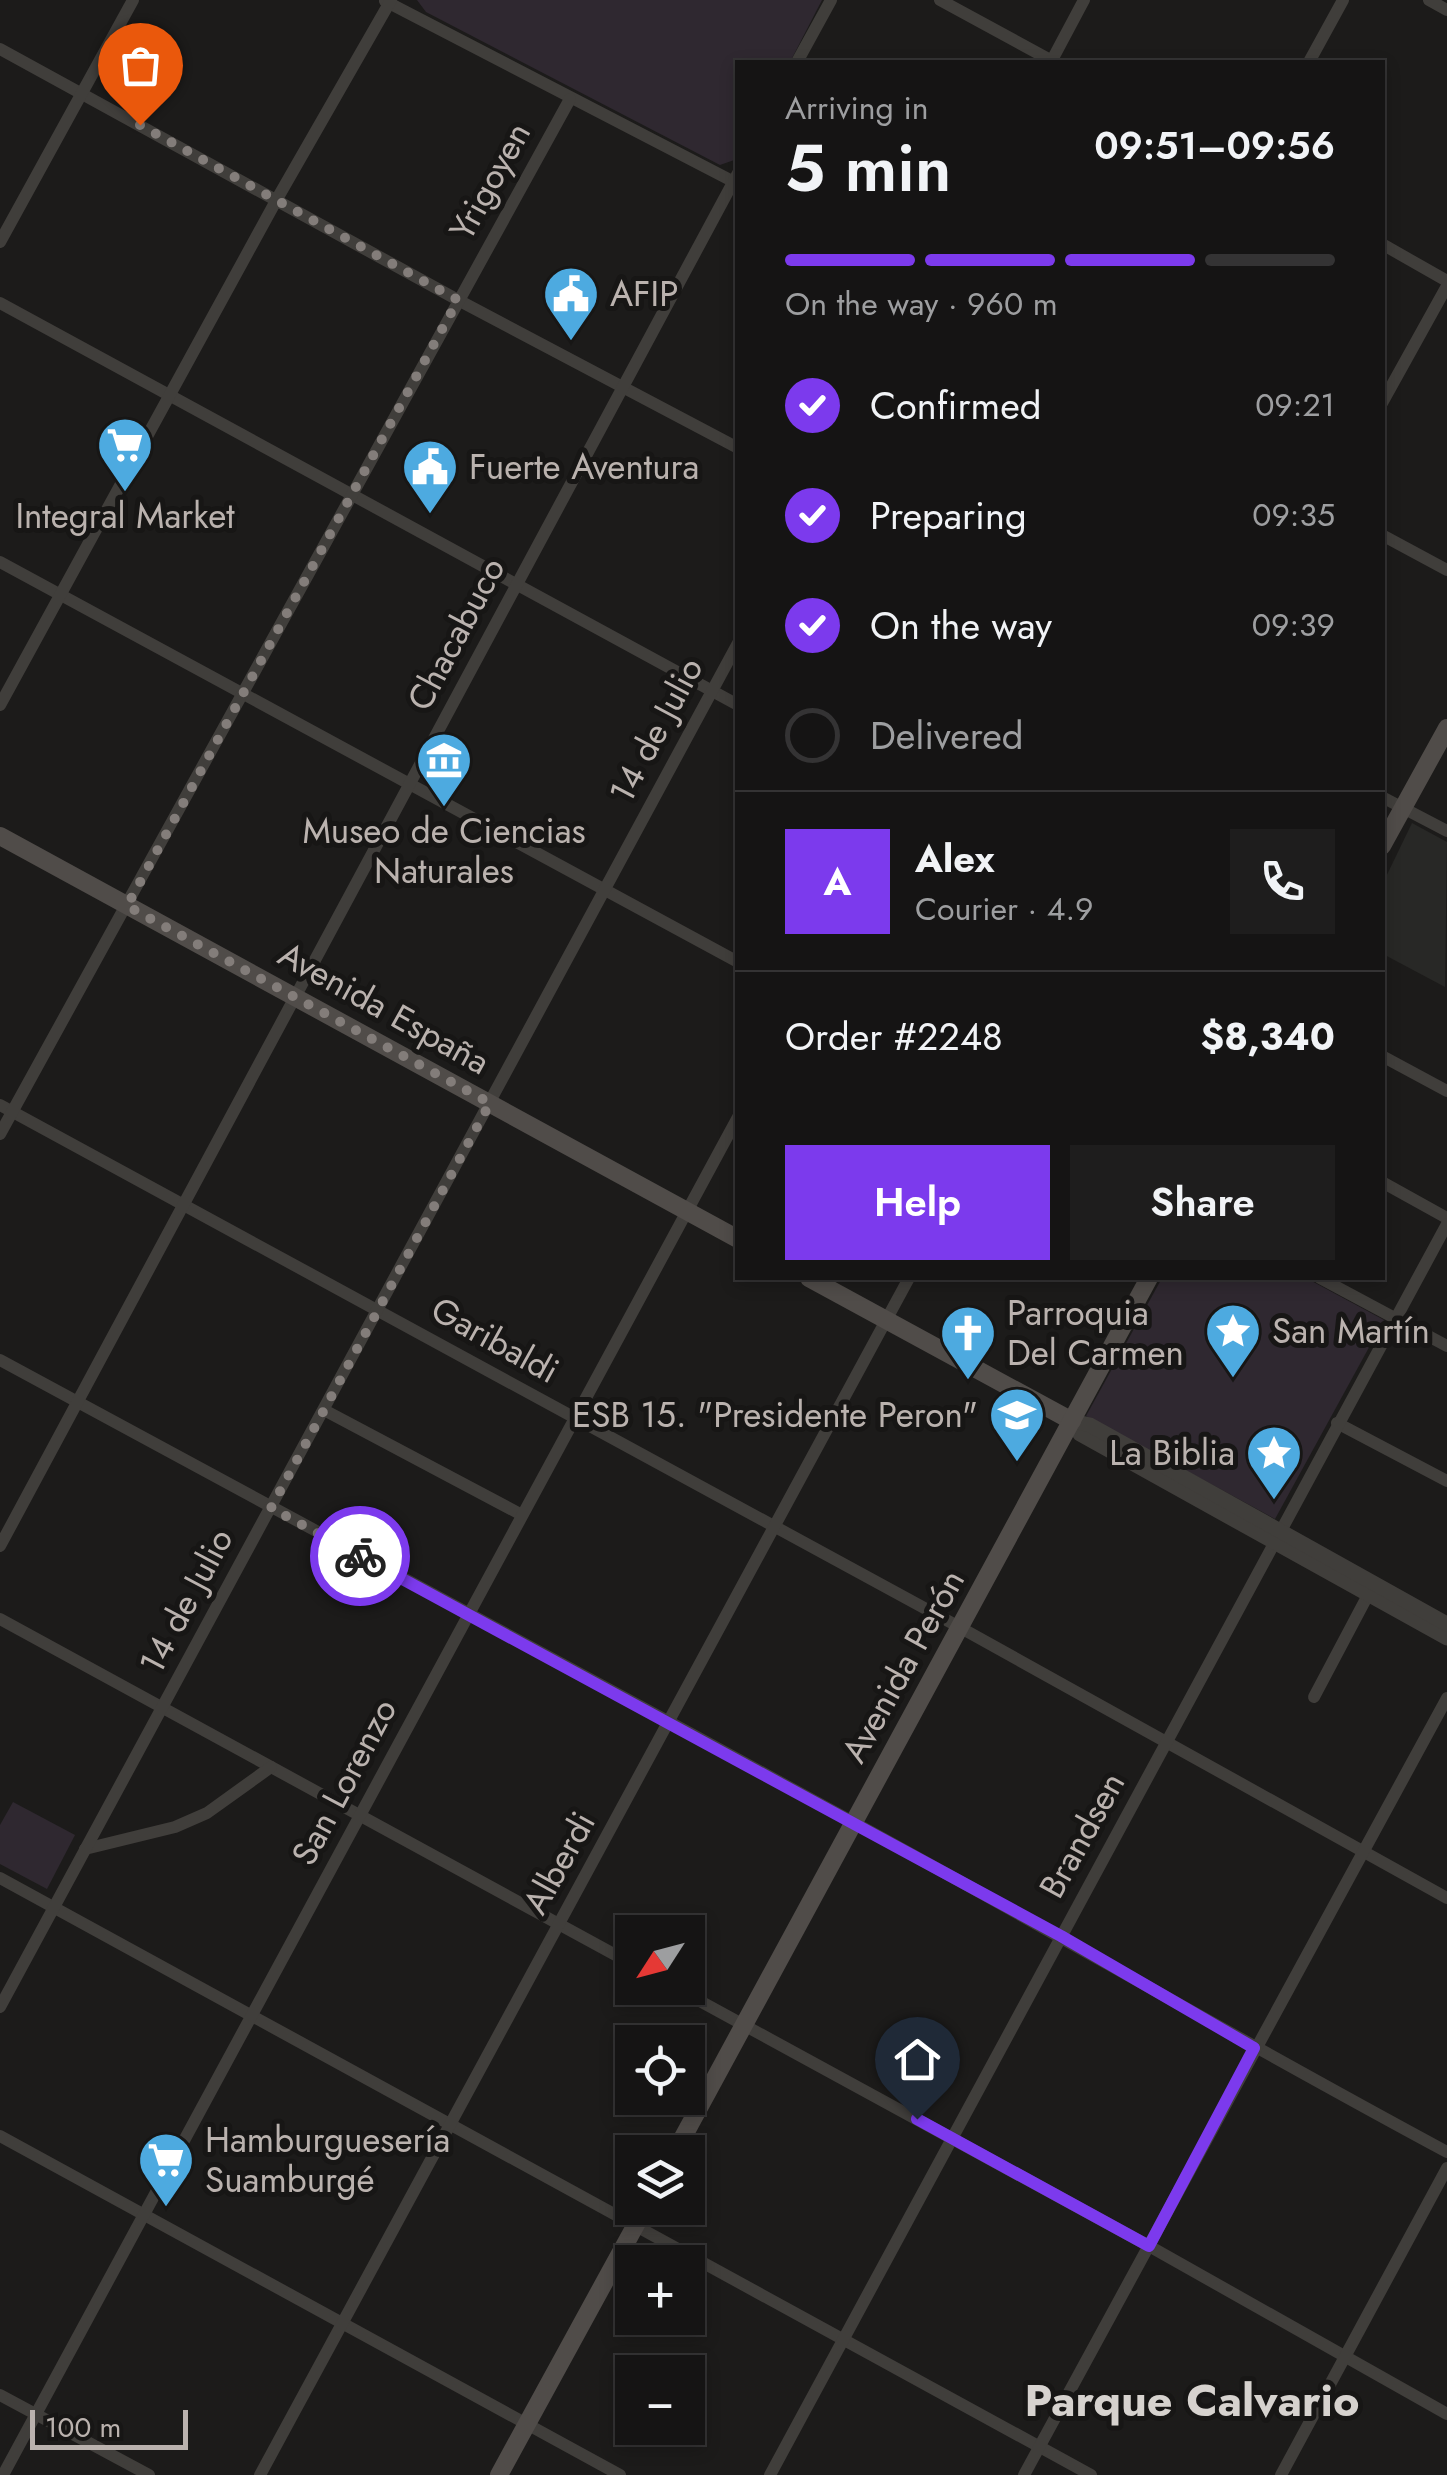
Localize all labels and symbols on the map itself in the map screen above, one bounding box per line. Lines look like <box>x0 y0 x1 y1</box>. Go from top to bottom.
pin <box>98 23 183 126</box>
street label: Yrigoyen <box>437 113 543 249</box>
public building icon: AFIP <box>541 264 601 343</box>
place label: AFIP <box>610 269 678 319</box>
supermarket icon: Integral Market <box>95 415 155 494</box>
public building icon: Fuerte Aventura <box>400 437 460 516</box>
place label: Fuerte Aventura <box>469 442 699 492</box>
place label: Integral Market <box>15 491 235 541</box>
street label: Chacabuco <box>395 549 517 719</box>
street label: 14 de Julio <box>597 648 715 812</box>
museum icon: Museo de Ciencias Naturales <box>414 730 474 809</box>
place label: Museo de Ciencias Naturales <box>302 806 586 896</box>
street label: Avenida España <box>269 929 499 1087</box>
street label: Garibaldi <box>422 1284 568 1396</box>
place label: Parroquia Del Carmen <box>1007 1288 1184 1378</box>
place icon: San Martín <box>1203 1301 1263 1380</box>
church icon: Parroquia Del Carmen <box>938 1303 998 1382</box>
place label: San Martín <box>1272 1306 1430 1356</box>
school or university icon: ESB 15. "Presidente Peron" <box>987 1385 1047 1464</box>
place label: ESB 15. "Presidente Peron" <box>572 1390 978 1440</box>
place icon: La Biblia <box>1244 1423 1304 1502</box>
place label: La Biblia <box>1109 1428 1235 1478</box>
courier <box>310 1506 410 1606</box>
street label: 14 de Julio <box>127 1519 245 1683</box>
street label: Avenida Perón <box>829 1560 977 1772</box>
street label: San Lorenzo <box>279 1690 409 1874</box>
street label: Brandsen <box>1027 1763 1137 1907</box>
street label: Alberdi <box>510 1803 608 1923</box>
north arrow <box>615 1915 705 2005</box>
pin <box>875 2017 960 2120</box>
place label: Hamburguesería Suamburgé <box>205 2115 450 2205</box>
supermarket icon: Hamburguesería Suamburgé <box>136 2130 196 2209</box>
district label: Parque Calvario <box>1024 2368 1360 2433</box>
scale bar <box>30 2405 188 2450</box>

